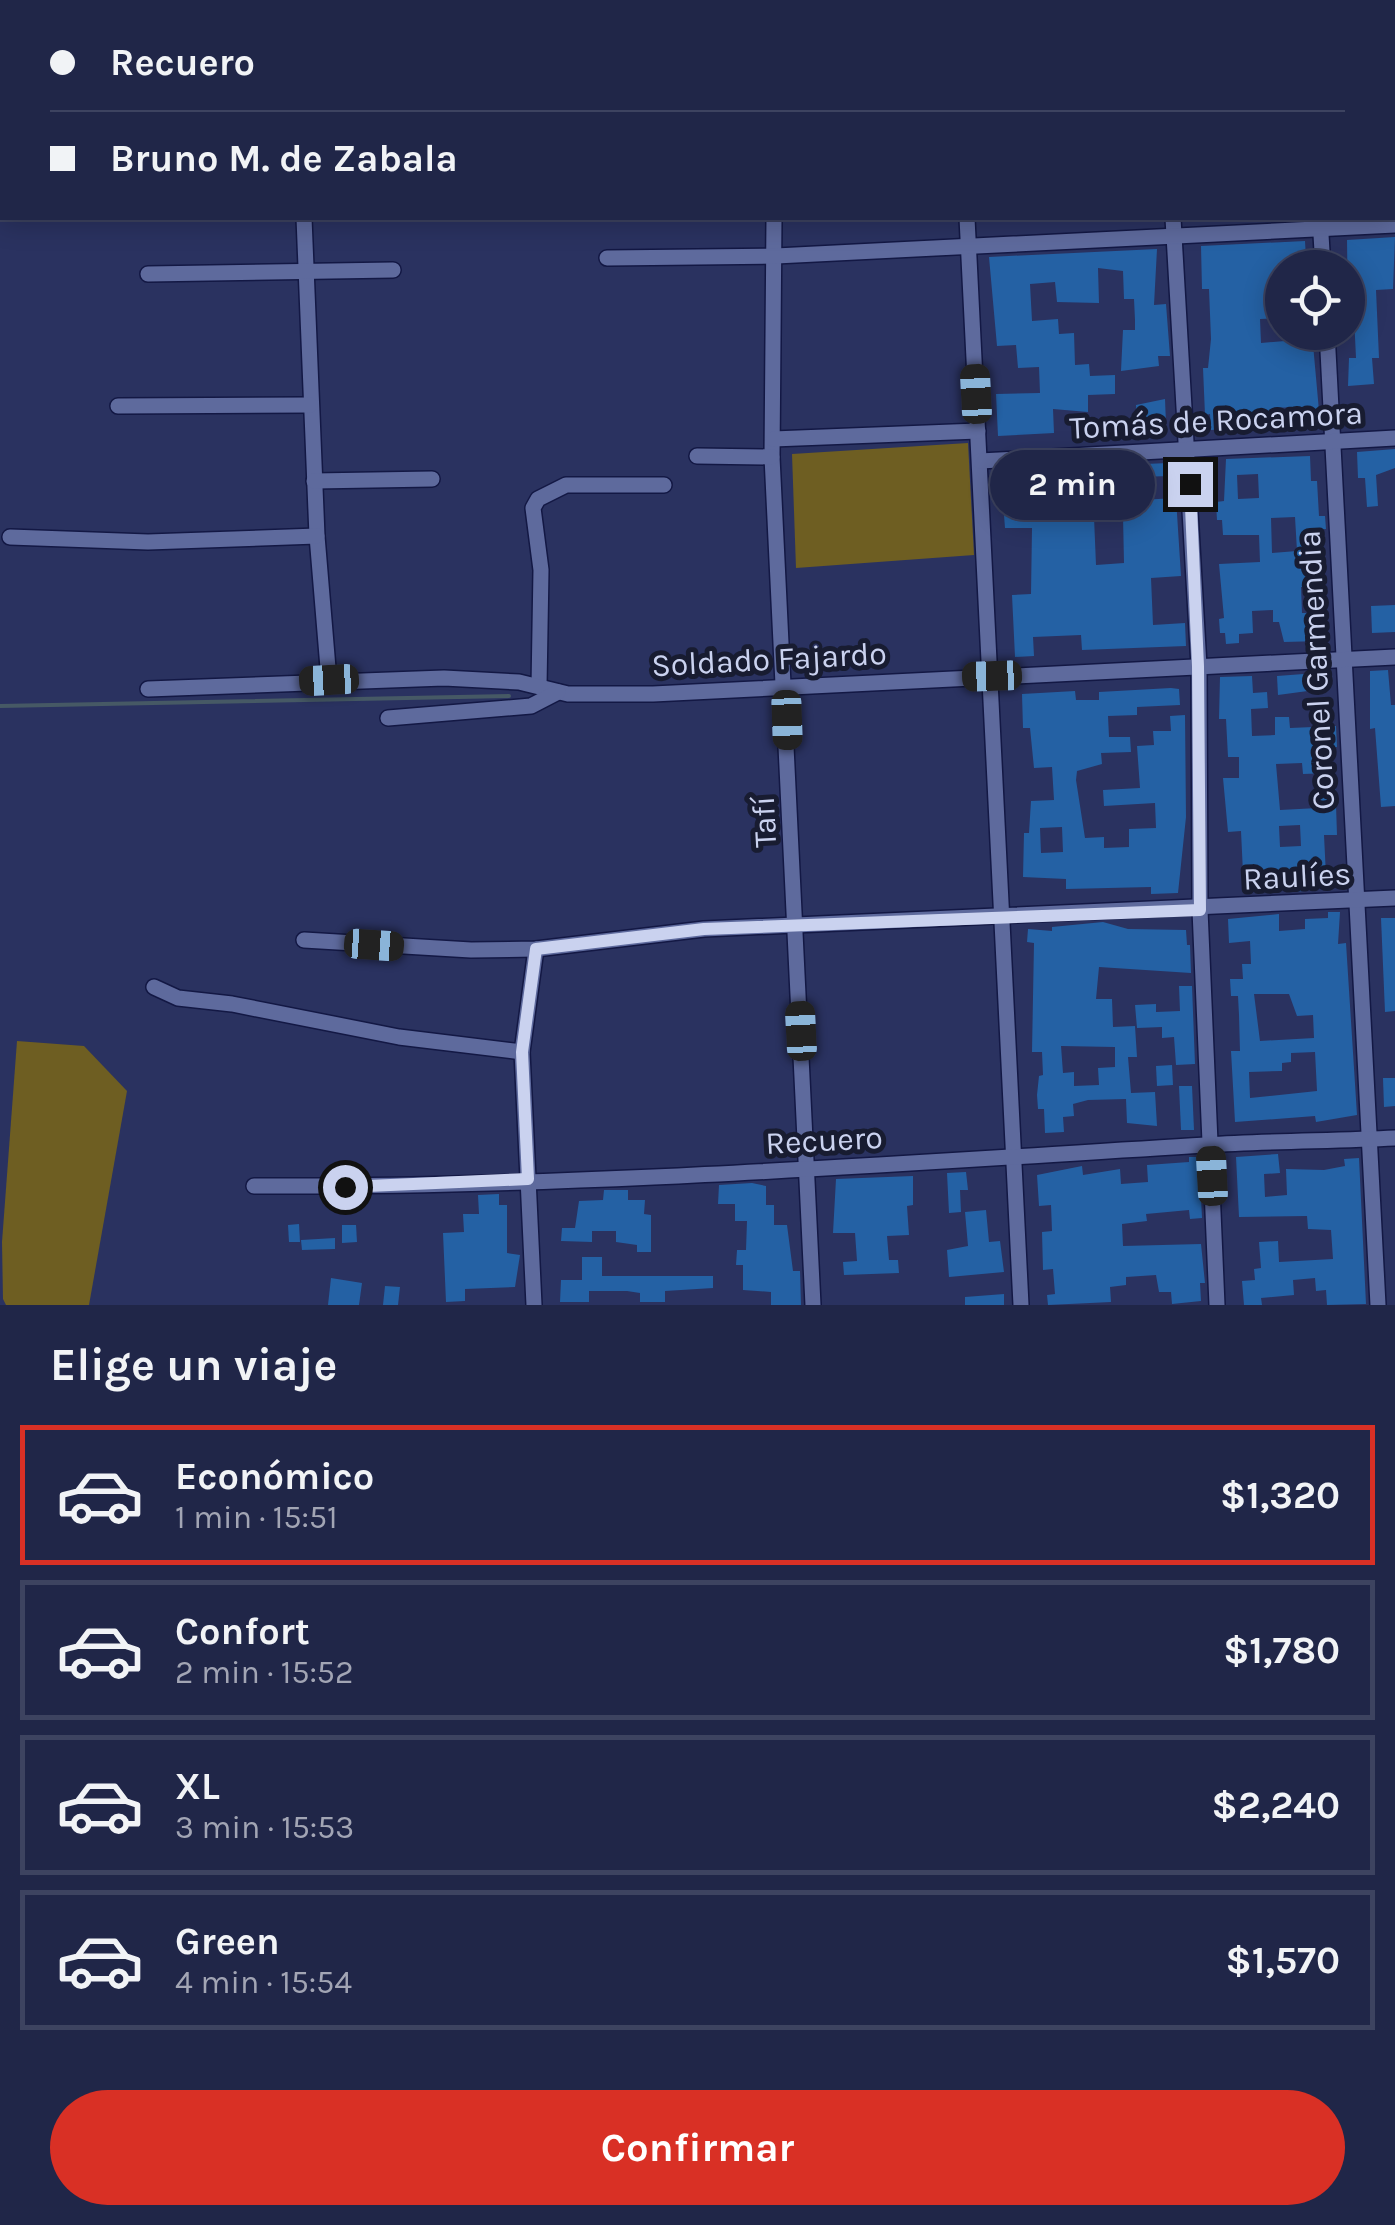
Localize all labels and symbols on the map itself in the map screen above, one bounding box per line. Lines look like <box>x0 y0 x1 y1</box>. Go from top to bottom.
car <box>959 363 993 425</box>
street label: Tomás de Rocamora <box>1068 394 1364 447</box>
callout: 2 min <box>990 449 1155 519</box>
route end <box>1168 462 1213 507</box>
street label: Coronel Garmendia <box>1291 529 1342 811</box>
street label: Soldado Fajardo <box>650 635 888 684</box>
car <box>961 660 1023 692</box>
car <box>298 663 360 697</box>
car <box>771 689 803 751</box>
street label: Tafí <box>745 795 784 849</box>
street label: Raulíes <box>1242 855 1352 898</box>
car <box>343 928 405 962</box>
car <box>784 1000 818 1062</box>
street label: Recuero <box>764 1119 884 1162</box>
car <box>1195 1145 1229 1207</box>
route start <box>323 1165 368 1210</box>

